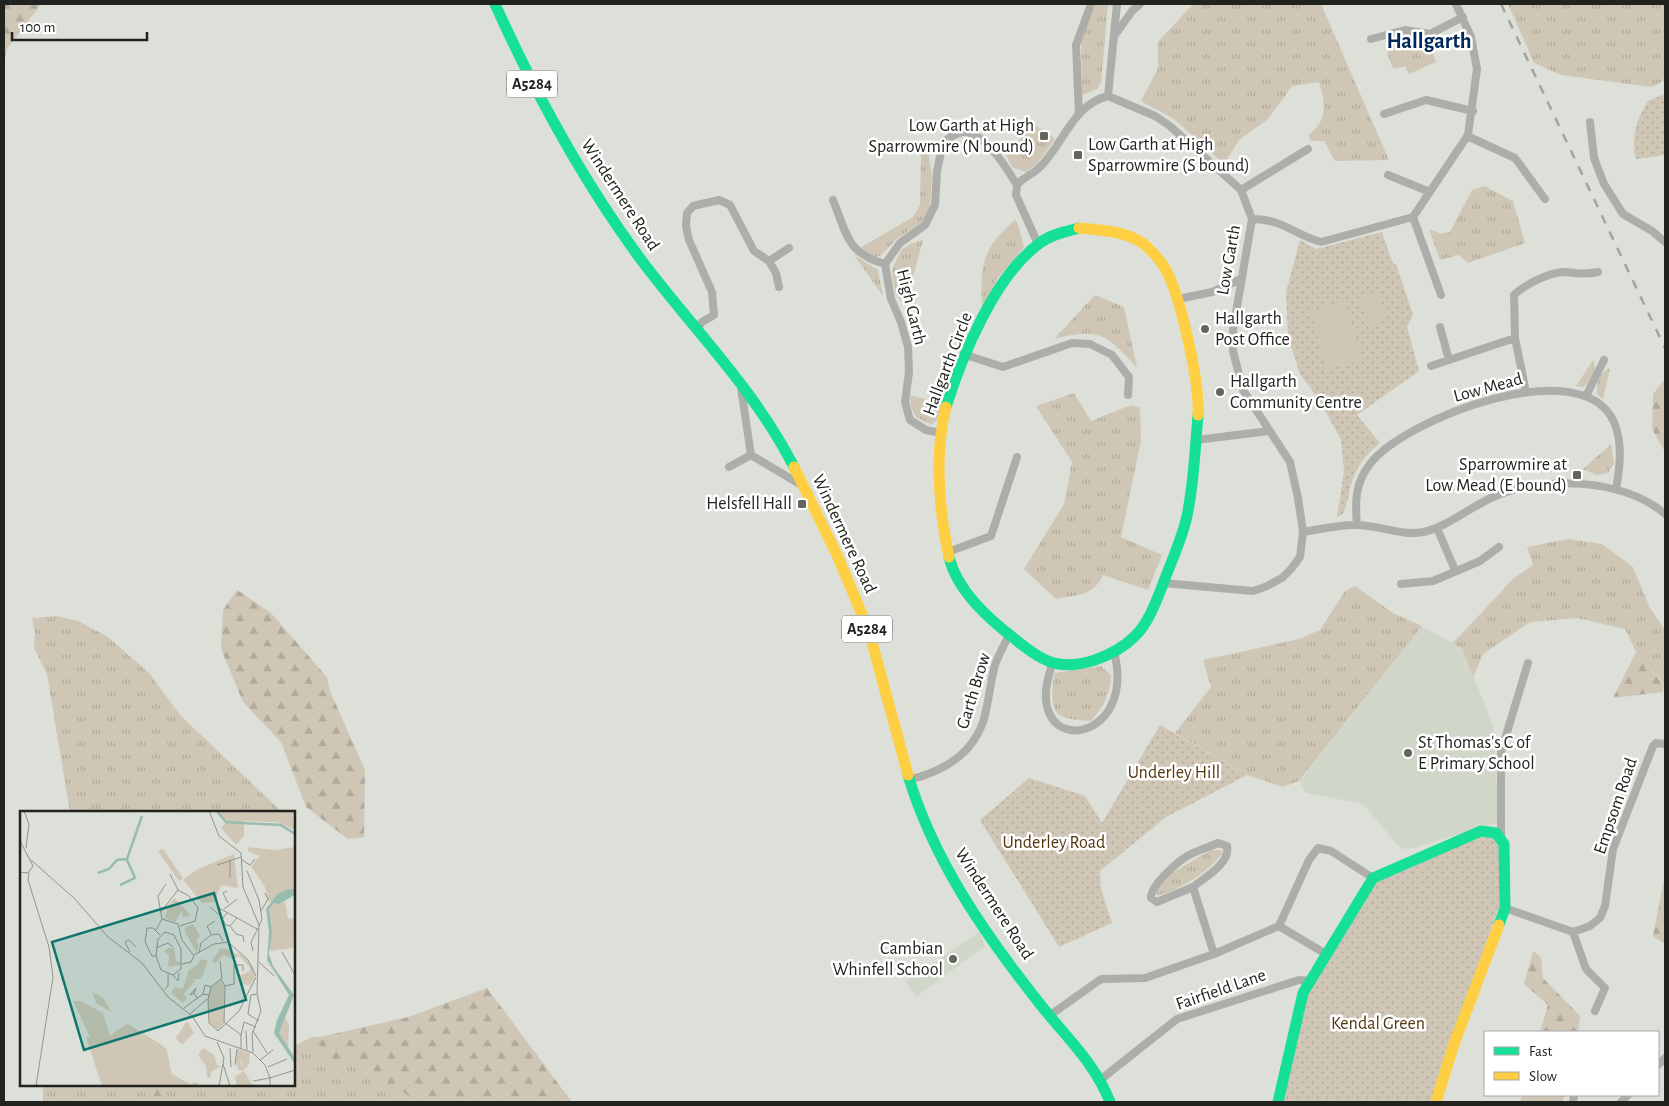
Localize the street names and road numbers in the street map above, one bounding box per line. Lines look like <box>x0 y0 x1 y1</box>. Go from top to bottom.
road number: A5284 <box>507 70 557 98</box>
street label: Windermere Road <box>577 136 663 254</box>
street label: Low Garth <box>1214 224 1244 296</box>
street label: High Garth <box>893 267 929 347</box>
street label: Hallgarth Circle <box>920 310 976 418</box>
street label: Low Mead <box>1452 370 1524 406</box>
street label: Windermere Road <box>809 472 879 596</box>
road number: A5284 <box>842 616 892 642</box>
street label: Garth Brow <box>954 651 994 731</box>
street label: Empsom Road <box>1591 756 1641 856</box>
street label: Windermere Road <box>951 845 1037 963</box>
street label: Fairfield Lane <box>1174 966 1268 1014</box>

